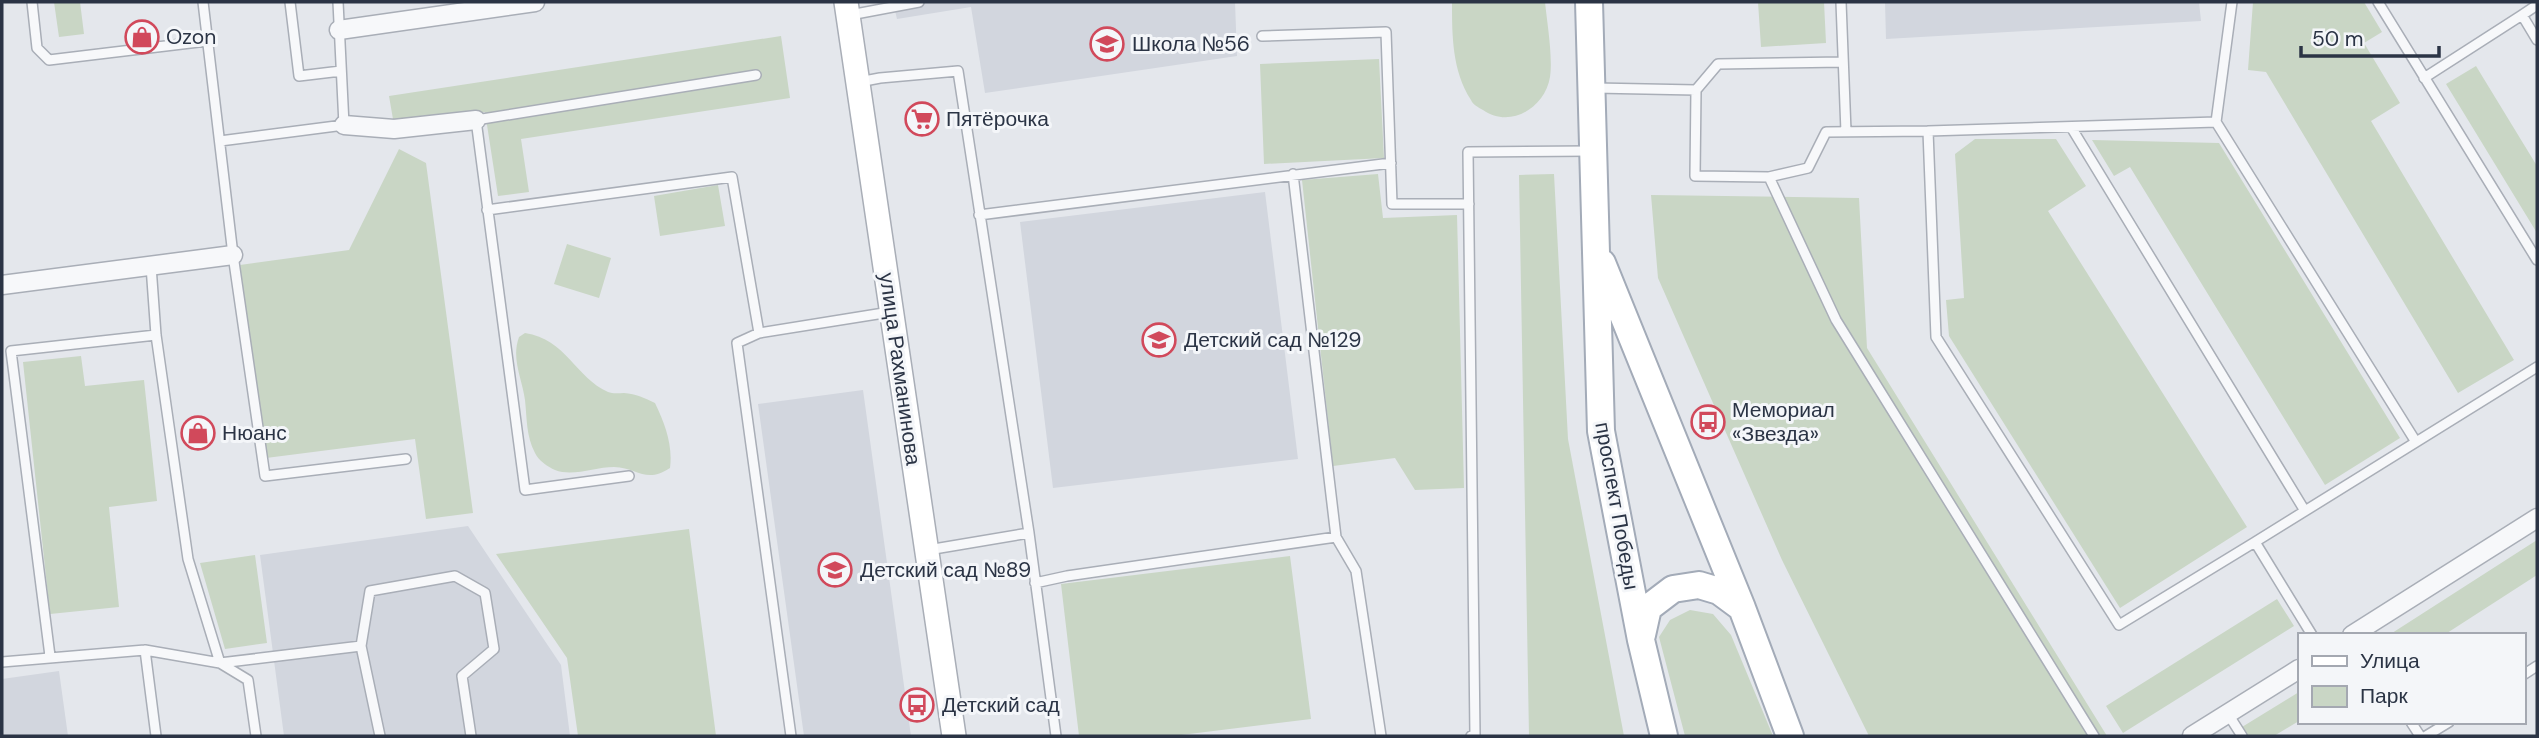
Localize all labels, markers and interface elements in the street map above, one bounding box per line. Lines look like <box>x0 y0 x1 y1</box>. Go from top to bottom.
scale bar <box>2301 14 2439 58</box>
shop icon: Ozon <box>123 18 161 56</box>
place label: Ozon <box>166 23 216 51</box>
school or university icon: Школа №56 <box>1088 25 1126 63</box>
text: 50 m <box>2312 25 2363 53</box>
place label: Школа №56 <box>1132 30 1250 58</box>
supermarket icon: Пятёрочка <box>903 100 941 138</box>
place label: Пятёрочка <box>946 105 1049 133</box>
street label: улица Рахманинова <box>873 271 927 467</box>
school or university icon: Детский сад №129 <box>1140 321 1178 359</box>
place label: Детский сад №129 <box>1184 326 1362 354</box>
place label: Мемориал «Звезда» <box>1732 396 1835 448</box>
bus stop icon: Мемориал «Звезда» <box>1689 403 1727 441</box>
shop icon: Нюанс <box>179 414 217 452</box>
place label: Нюанс <box>222 419 287 447</box>
street label: проспект Победы <box>1588 420 1646 592</box>
school or university icon: Детский сад №89 <box>816 551 854 589</box>
place label: Детский сад №89 <box>860 556 1031 584</box>
legend <box>2298 633 2525 724</box>
text: Улица <box>2360 647 2420 675</box>
text: Парк <box>2360 682 2408 710</box>
bus stop icon: Детский сад <box>898 686 936 724</box>
place label: Детский сад <box>942 691 1060 719</box>

